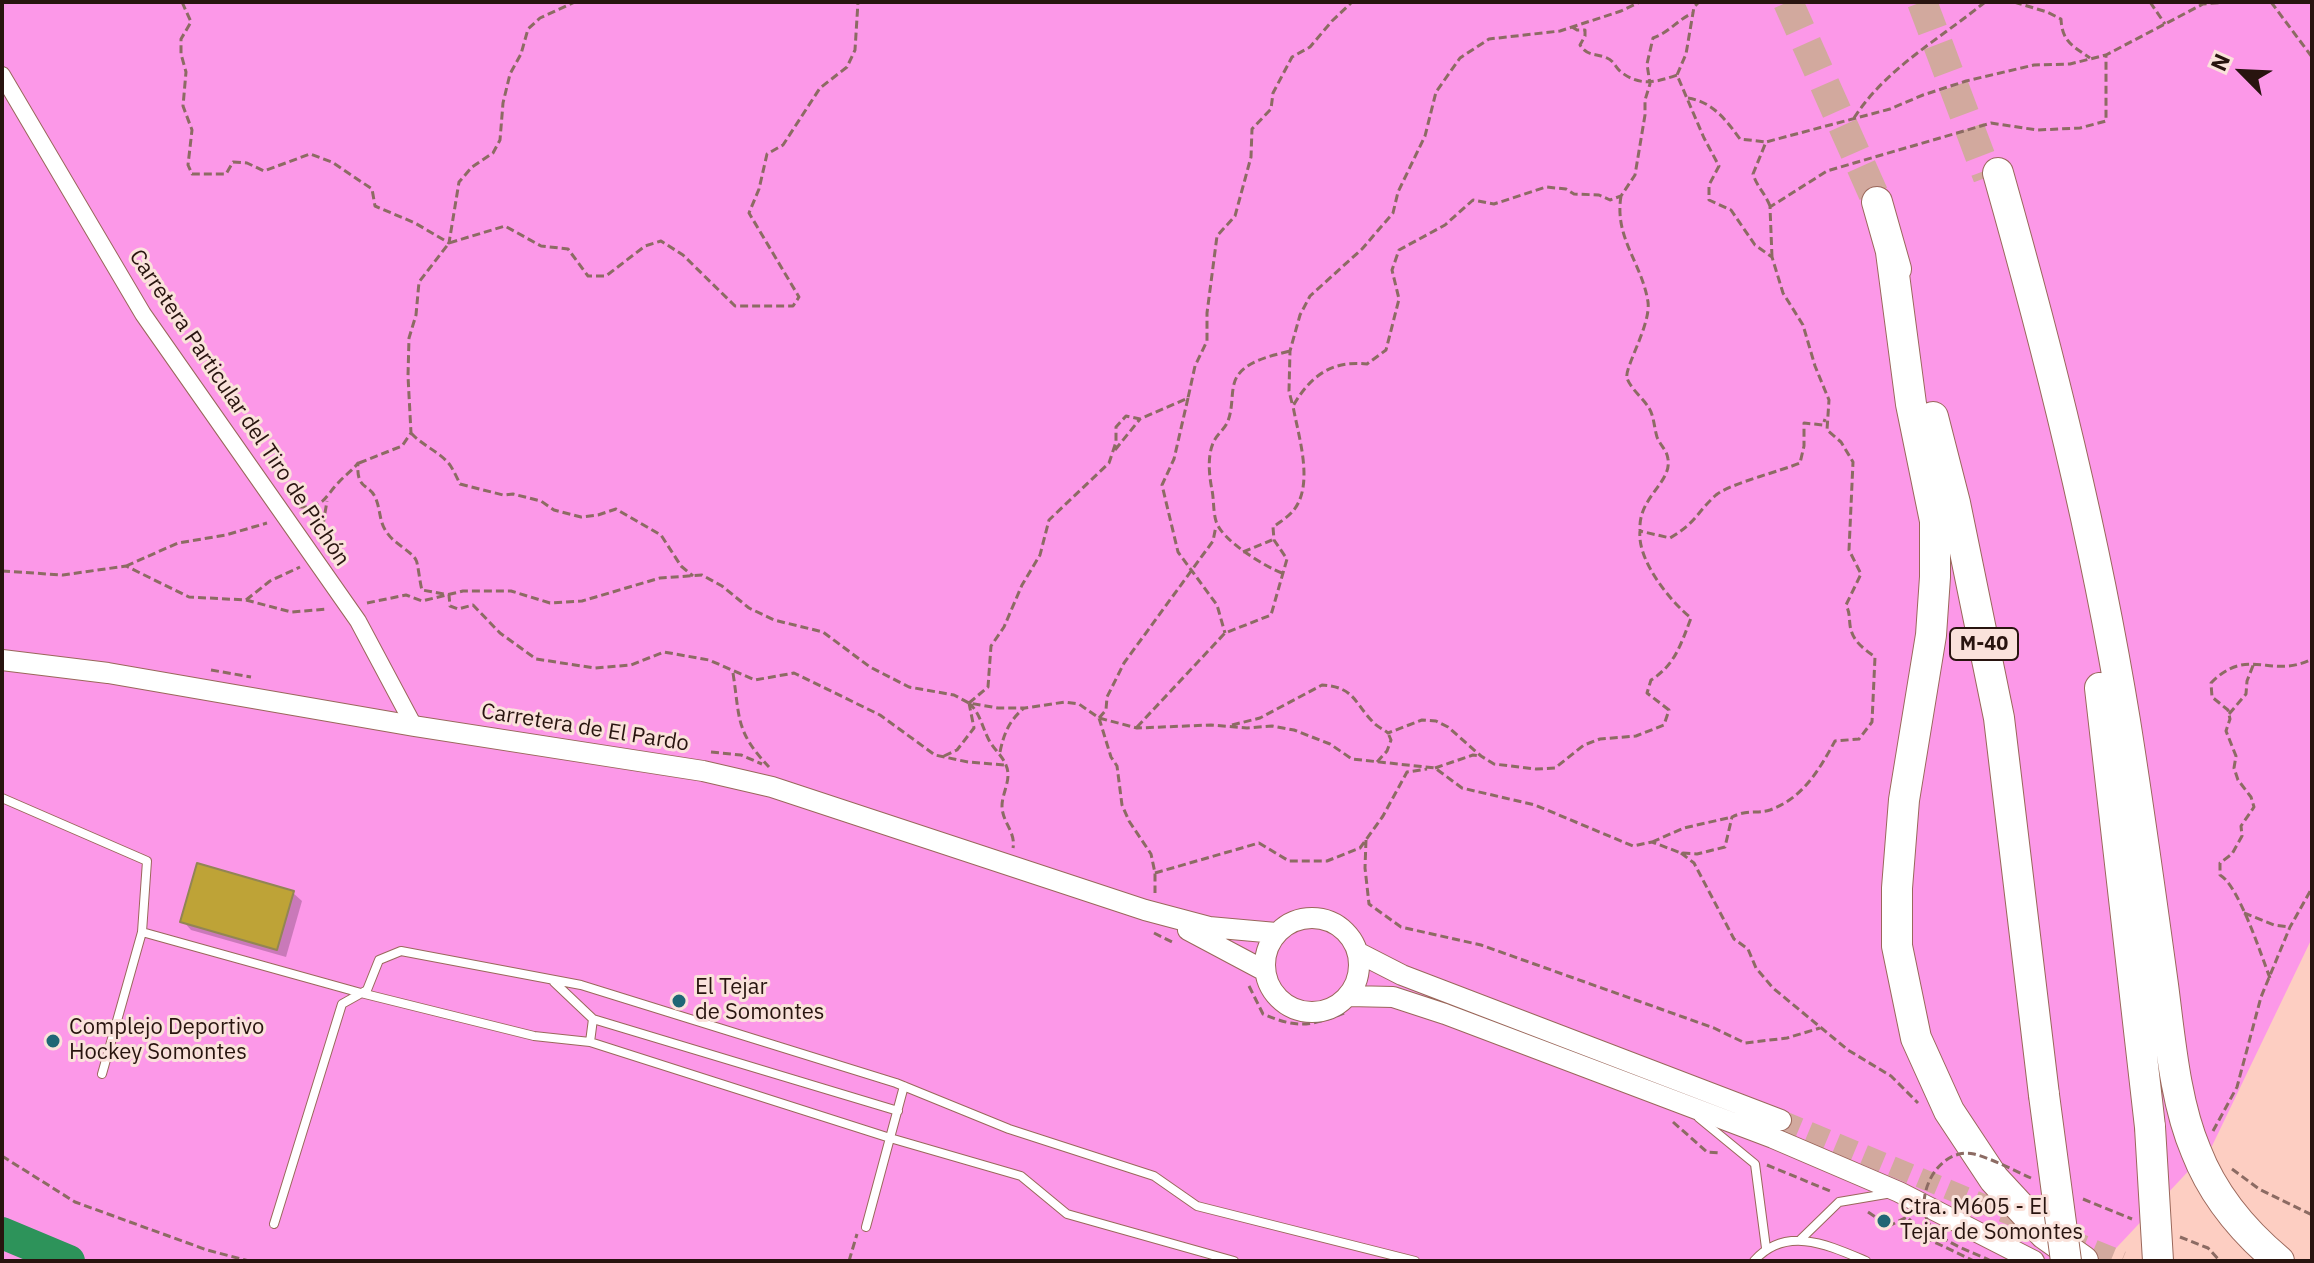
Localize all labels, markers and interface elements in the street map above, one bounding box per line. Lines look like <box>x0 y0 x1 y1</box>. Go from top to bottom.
north arrow <box>2202 32 2282 112</box>
text: N <box>2203 49 2236 75</box>
street label: Carretera Particular del Tiro de Pichón <box>123 245 355 571</box>
road number: M-40 <box>1950 628 2018 660</box>
street label: Carretera de El Pardo <box>479 699 691 757</box>
place label: El Tejar de Somontes <box>695 975 825 1026</box>
marker: El Tejar de Somontes <box>670 992 688 1010</box>
place label: Complejo Deportivo Hockey Somontes <box>69 1015 264 1066</box>
marker: Complejo Deportivo Hockey Somontes <box>44 1032 62 1050</box>
place label: Ctra. M605 - El Tejar de Somontes <box>1900 1195 2083 1246</box>
marker: Ctra. M605 - El Tejar de Somontes <box>1875 1212 1893 1230</box>

